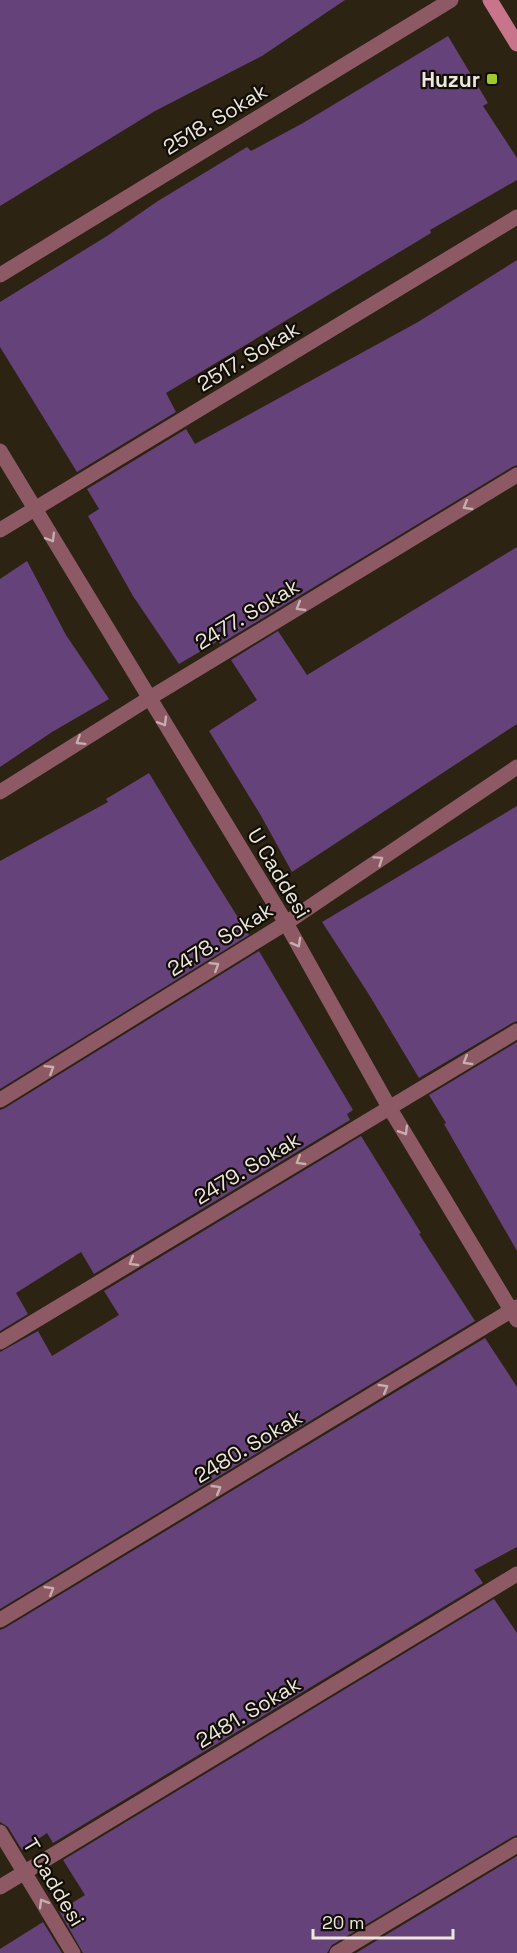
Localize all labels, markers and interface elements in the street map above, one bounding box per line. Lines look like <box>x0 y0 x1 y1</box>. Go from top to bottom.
place label: Huzur <box>421 66 480 93</box>
marker: Huzur <box>485 72 499 86</box>
street label: 2518. Sokak <box>158 77 272 161</box>
street label: 2517. Sokak <box>192 315 304 397</box>
one-way arrow <box>463 498 473 510</box>
one-way arrow <box>44 532 55 542</box>
street label: 2477. Sokak <box>190 572 304 656</box>
one-way arrow <box>296 599 306 611</box>
one-way arrow <box>155 716 167 726</box>
one-way arrow <box>76 734 86 746</box>
street label: U Caddesi <box>242 823 316 923</box>
one-way arrow <box>372 856 383 867</box>
street label: 2478. Sokak <box>162 896 278 982</box>
one-way arrow <box>290 937 301 947</box>
one-way arrow <box>209 963 220 974</box>
one-way arrow <box>463 1053 473 1065</box>
one-way arrow <box>44 1065 54 1077</box>
one-way arrow <box>396 1125 408 1135</box>
street label: 2479. Sokak <box>189 1126 305 1210</box>
one-way arrow <box>296 1153 306 1165</box>
one-way arrow <box>129 1254 139 1266</box>
one-way arrow <box>378 1383 388 1395</box>
street label: 2480. Sokak <box>189 1403 307 1489</box>
one-way arrow <box>211 1484 221 1496</box>
one-way arrow <box>44 1585 54 1597</box>
street label: 2481. Sokak <box>191 1670 305 1754</box>
street label: T Caddesi <box>17 1833 91 1931</box>
one-way arrow <box>38 1899 50 1909</box>
scale bar <box>313 1902 452 1940</box>
text: 20 m <box>322 1911 365 1934</box>

